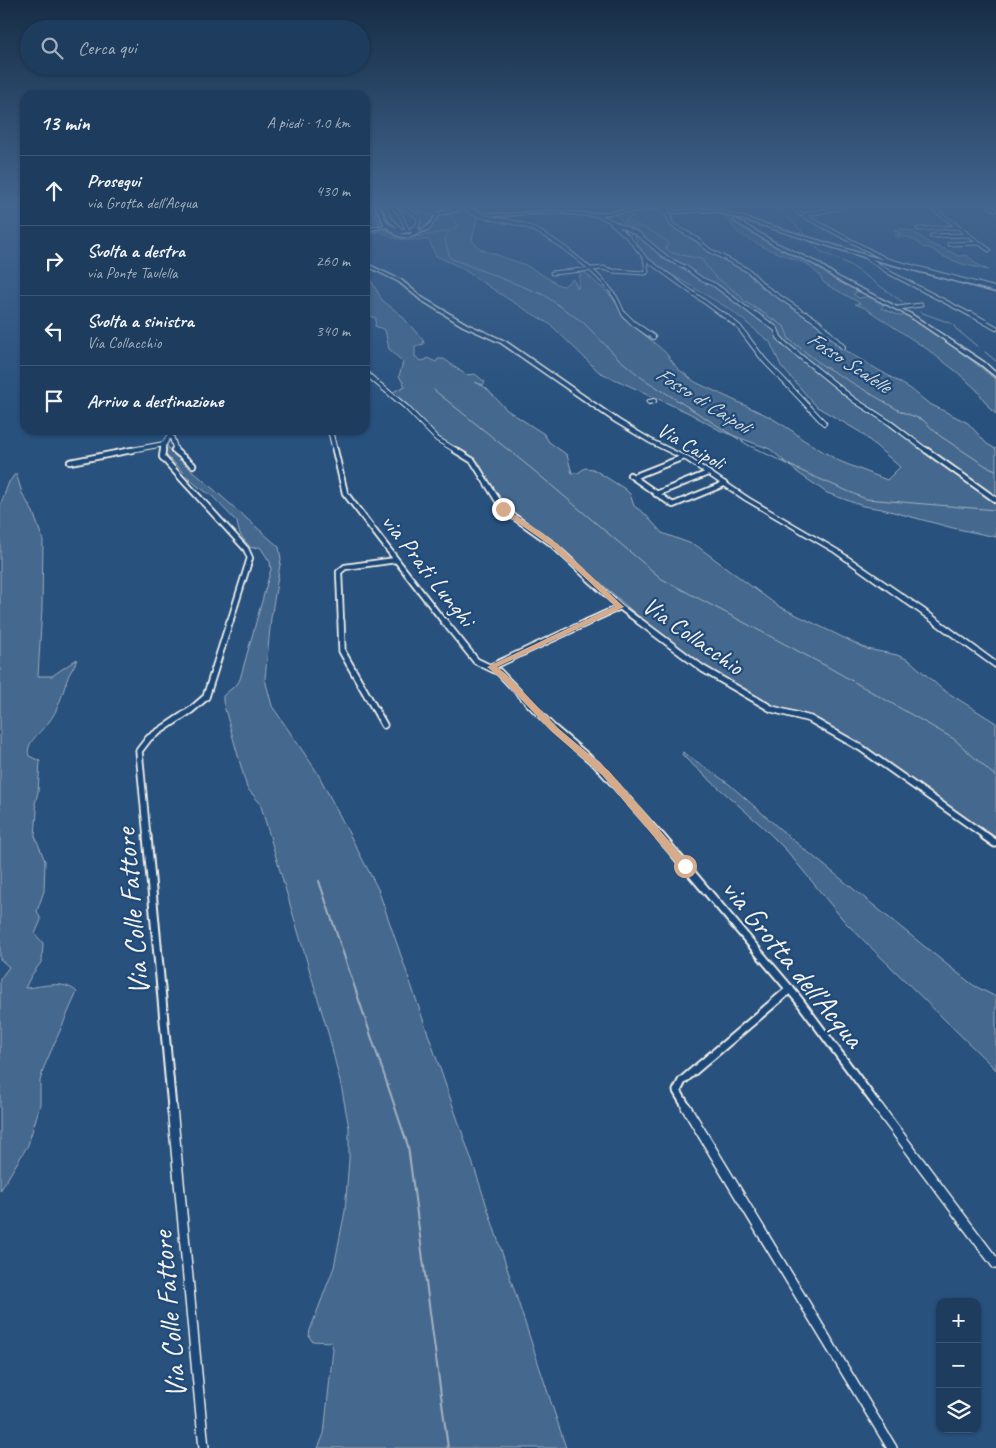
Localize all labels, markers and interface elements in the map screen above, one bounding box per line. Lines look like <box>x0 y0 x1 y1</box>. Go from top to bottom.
search box <box>20 20 370 75</box>
icon: search <box>38 34 66 62</box>
text: Cerca qui <box>78 36 137 60</box>
text: 13 min <box>40 110 90 136</box>
text: A piedi · 1.0 km <box>267 113 350 133</box>
text: Prosegui <box>87 169 140 193</box>
icon: ahead <box>40 177 68 205</box>
text: 430 m <box>316 181 350 201</box>
text: via Grotta dell'Acqua <box>87 193 197 213</box>
text: Svolta a destra <box>87 239 185 263</box>
icon: right <box>40 247 68 275</box>
text: 260 m <box>316 251 350 271</box>
text: via Ponte Taulella <box>87 263 178 283</box>
text: Svolta a sinistra <box>87 309 194 333</box>
icon: left <box>40 317 68 345</box>
text: 340 m <box>316 321 350 341</box>
water label: Fosso Scalelle <box>802 325 898 400</box>
text: Via Collacchio <box>87 333 161 353</box>
water label: Fosso di Caipoli <box>651 361 759 442</box>
icon: arrive <box>40 387 68 415</box>
text: Arrivo a destinazione <box>87 389 223 413</box>
street label: Via Caipoli <box>653 416 732 477</box>
route end <box>492 498 515 521</box>
street label: via Prati Lunghi <box>374 507 484 636</box>
street label: Via Collacchio <box>636 590 751 683</box>
street label: Via Colle Fattore <box>106 825 158 997</box>
route start <box>674 855 697 878</box>
street label: via Grotta dell'Acqua <box>713 871 874 1057</box>
street label: Via Colle Fattore <box>143 1228 195 1400</box>
map controls <box>936 1298 981 1433</box>
button: + <box>936 1298 981 1343</box>
button: − <box>936 1343 981 1388</box>
button: layers <box>936 1388 981 1433</box>

